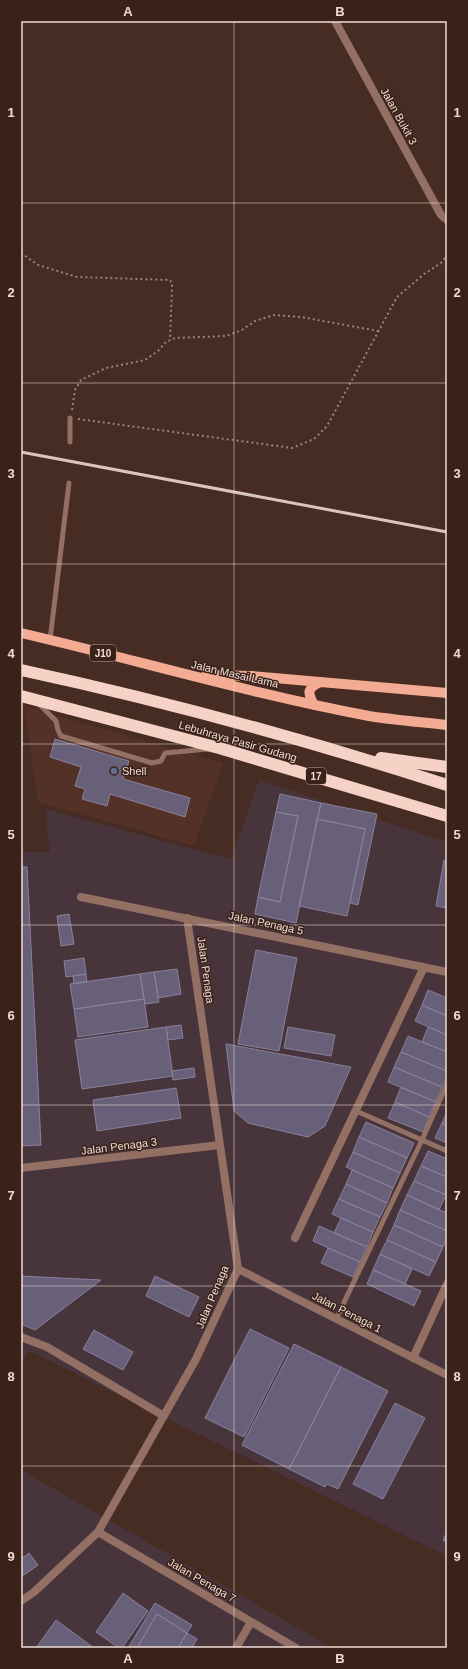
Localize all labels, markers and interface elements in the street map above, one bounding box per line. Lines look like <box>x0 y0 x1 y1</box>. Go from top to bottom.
text: A <box>123 4 133 19</box>
text: B <box>335 4 345 19</box>
street label: Jalan Bukit 3 <box>378 86 420 146</box>
text: 1 <box>7 105 15 120</box>
text: 1 <box>453 105 461 120</box>
text: 2 <box>7 285 15 300</box>
text: 2 <box>453 285 461 300</box>
text: 3 <box>7 466 15 481</box>
text: 3 <box>453 466 461 481</box>
road number: J10 <box>90 645 116 661</box>
text: 4 <box>7 646 15 661</box>
text: 4 <box>453 646 461 661</box>
street label: Jalan Masai Lama <box>190 658 281 690</box>
street label: Lebuhraya Pasir Gudang <box>178 718 298 764</box>
place label: Shell <box>122 765 146 777</box>
marker: Shell <box>109 766 119 776</box>
road number: 17 <box>306 768 326 784</box>
text: 5 <box>7 827 15 842</box>
text: 5 <box>453 827 461 842</box>
street label: Jalan Penaga 5 <box>227 909 305 937</box>
street label: Jalan Penaga <box>195 936 217 1005</box>
text: 6 <box>7 1008 15 1023</box>
text: 6 <box>453 1008 461 1023</box>
street label: Jalan Penaga 3 <box>80 1135 158 1157</box>
text: 7 <box>7 1188 15 1203</box>
text: 7 <box>453 1188 461 1203</box>
street label: Jalan Penaga <box>193 1263 231 1330</box>
street label: Jalan Penaga 1 <box>310 1289 384 1335</box>
text: 8 <box>7 1369 15 1384</box>
text: 8 <box>453 1369 461 1384</box>
text: 9 <box>7 1549 15 1564</box>
text: 9 <box>453 1549 461 1564</box>
street label: Jalan Penaga 7 <box>166 1556 238 1604</box>
text: A <box>123 1651 133 1666</box>
text: B <box>335 1651 345 1666</box>

